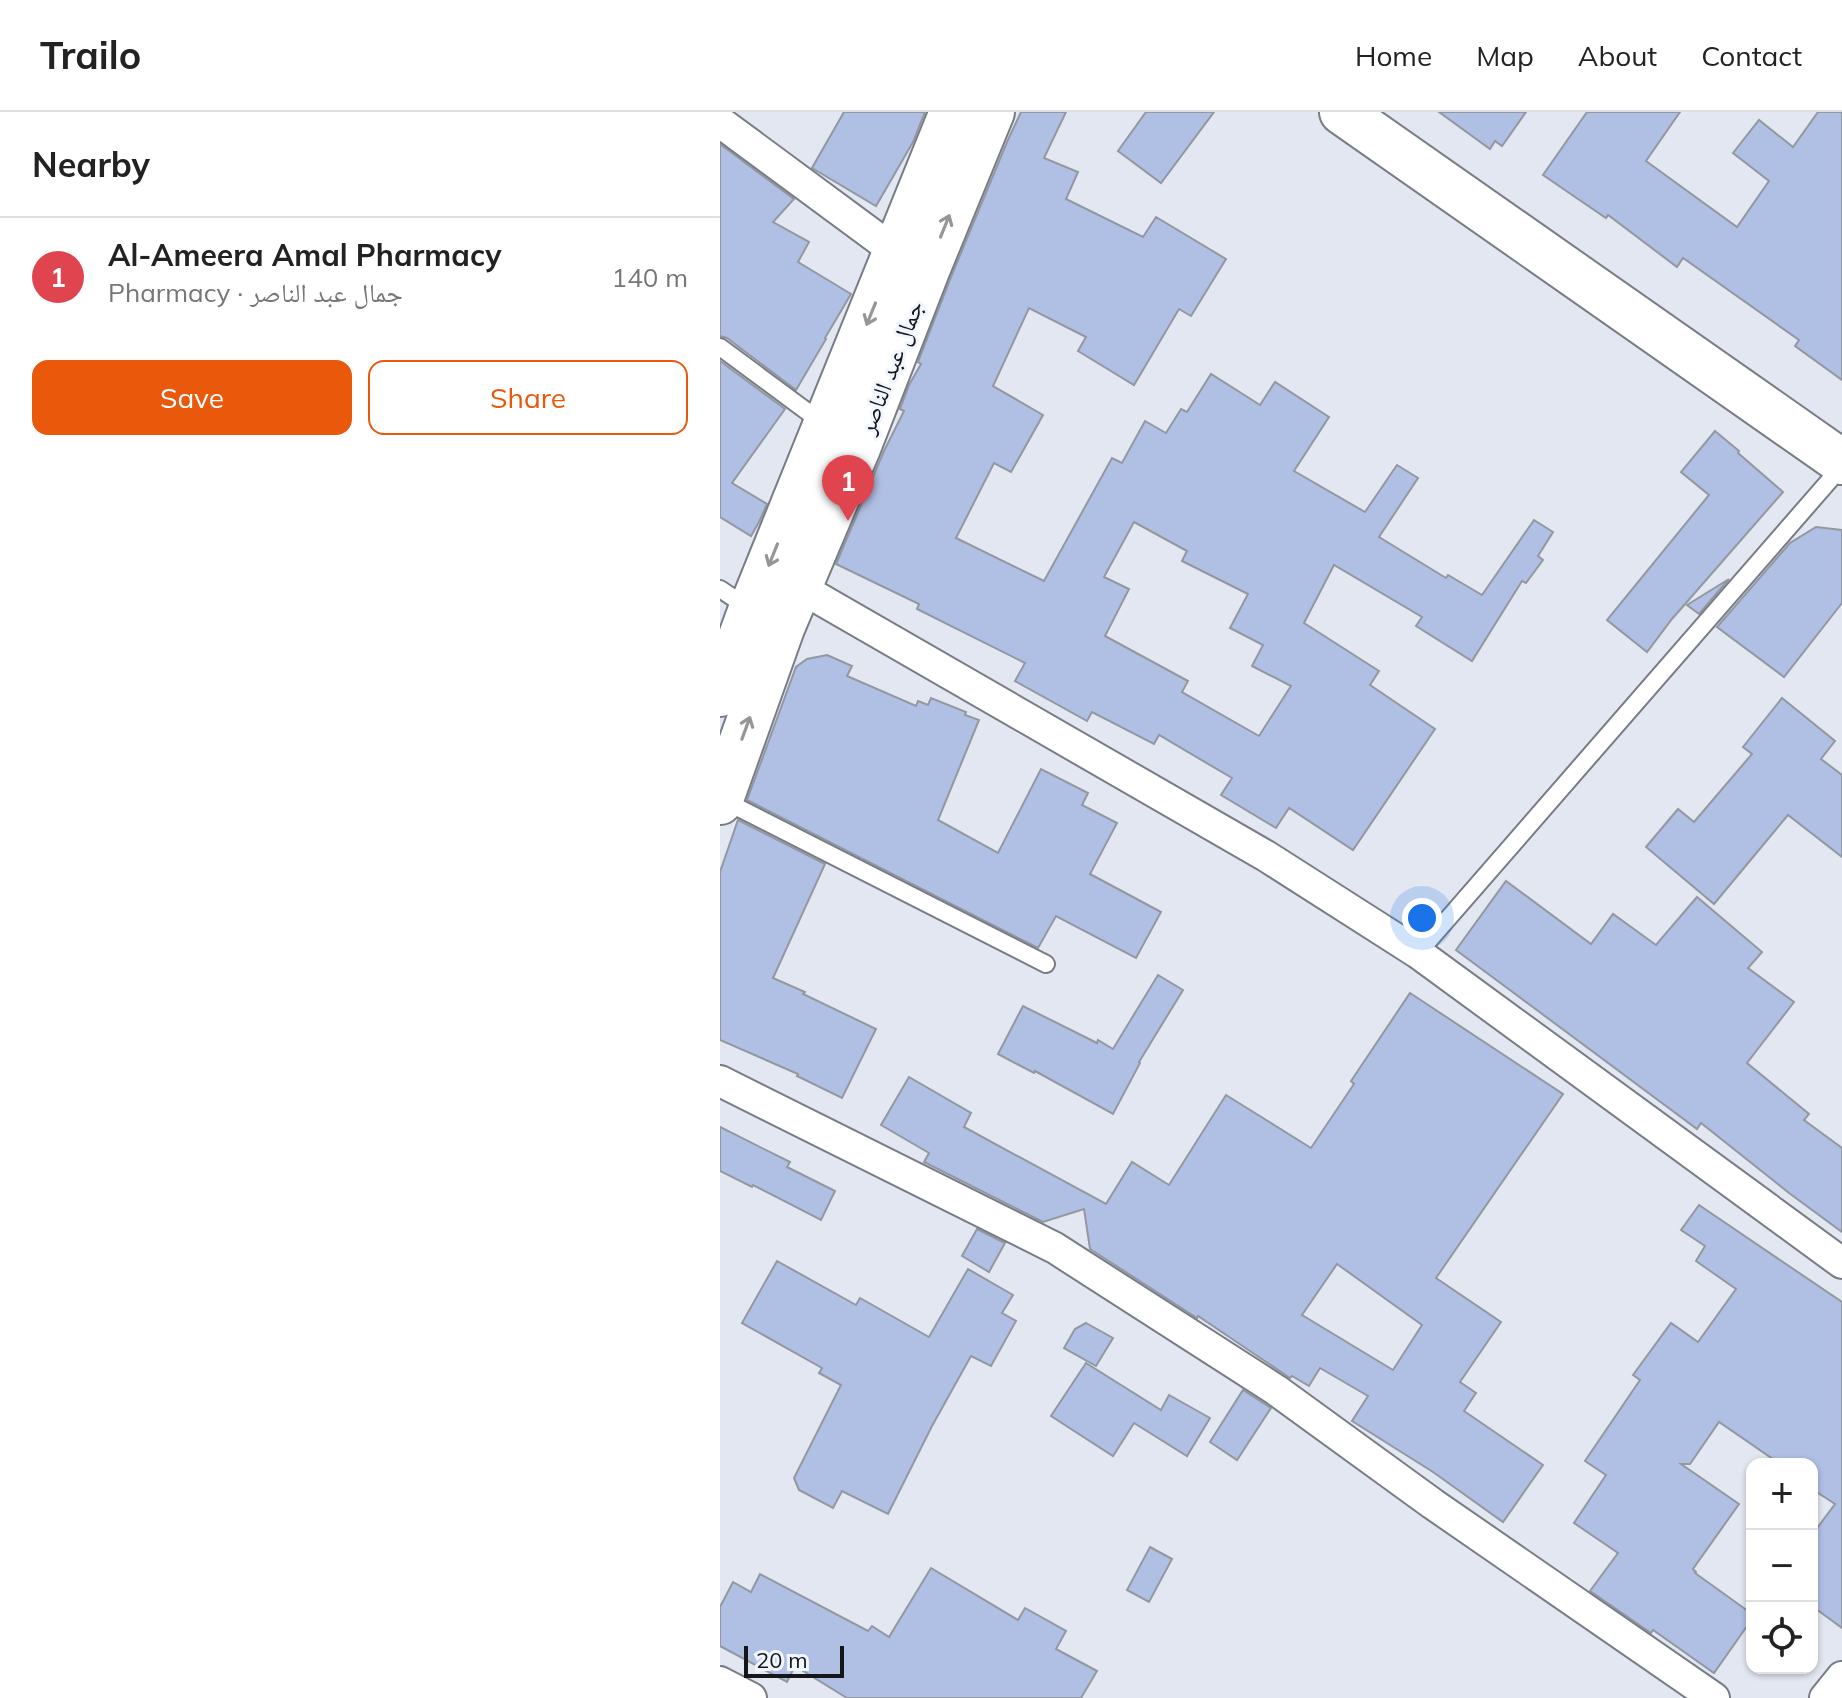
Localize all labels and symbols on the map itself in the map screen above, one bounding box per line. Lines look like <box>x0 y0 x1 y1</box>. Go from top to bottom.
one-way arrow <box>939 214 953 239</box>
street label: جمال عبد الناصر <box>850 296 929 439</box>
one-way arrow <box>862 301 877 326</box>
pin: 1 <box>822 455 874 521</box>
one-way arrow <box>765 542 779 567</box>
one-way arrow <box>740 716 755 741</box>
your location <box>1402 898 1442 938</box>
scale bar <box>744 1642 844 1678</box>

